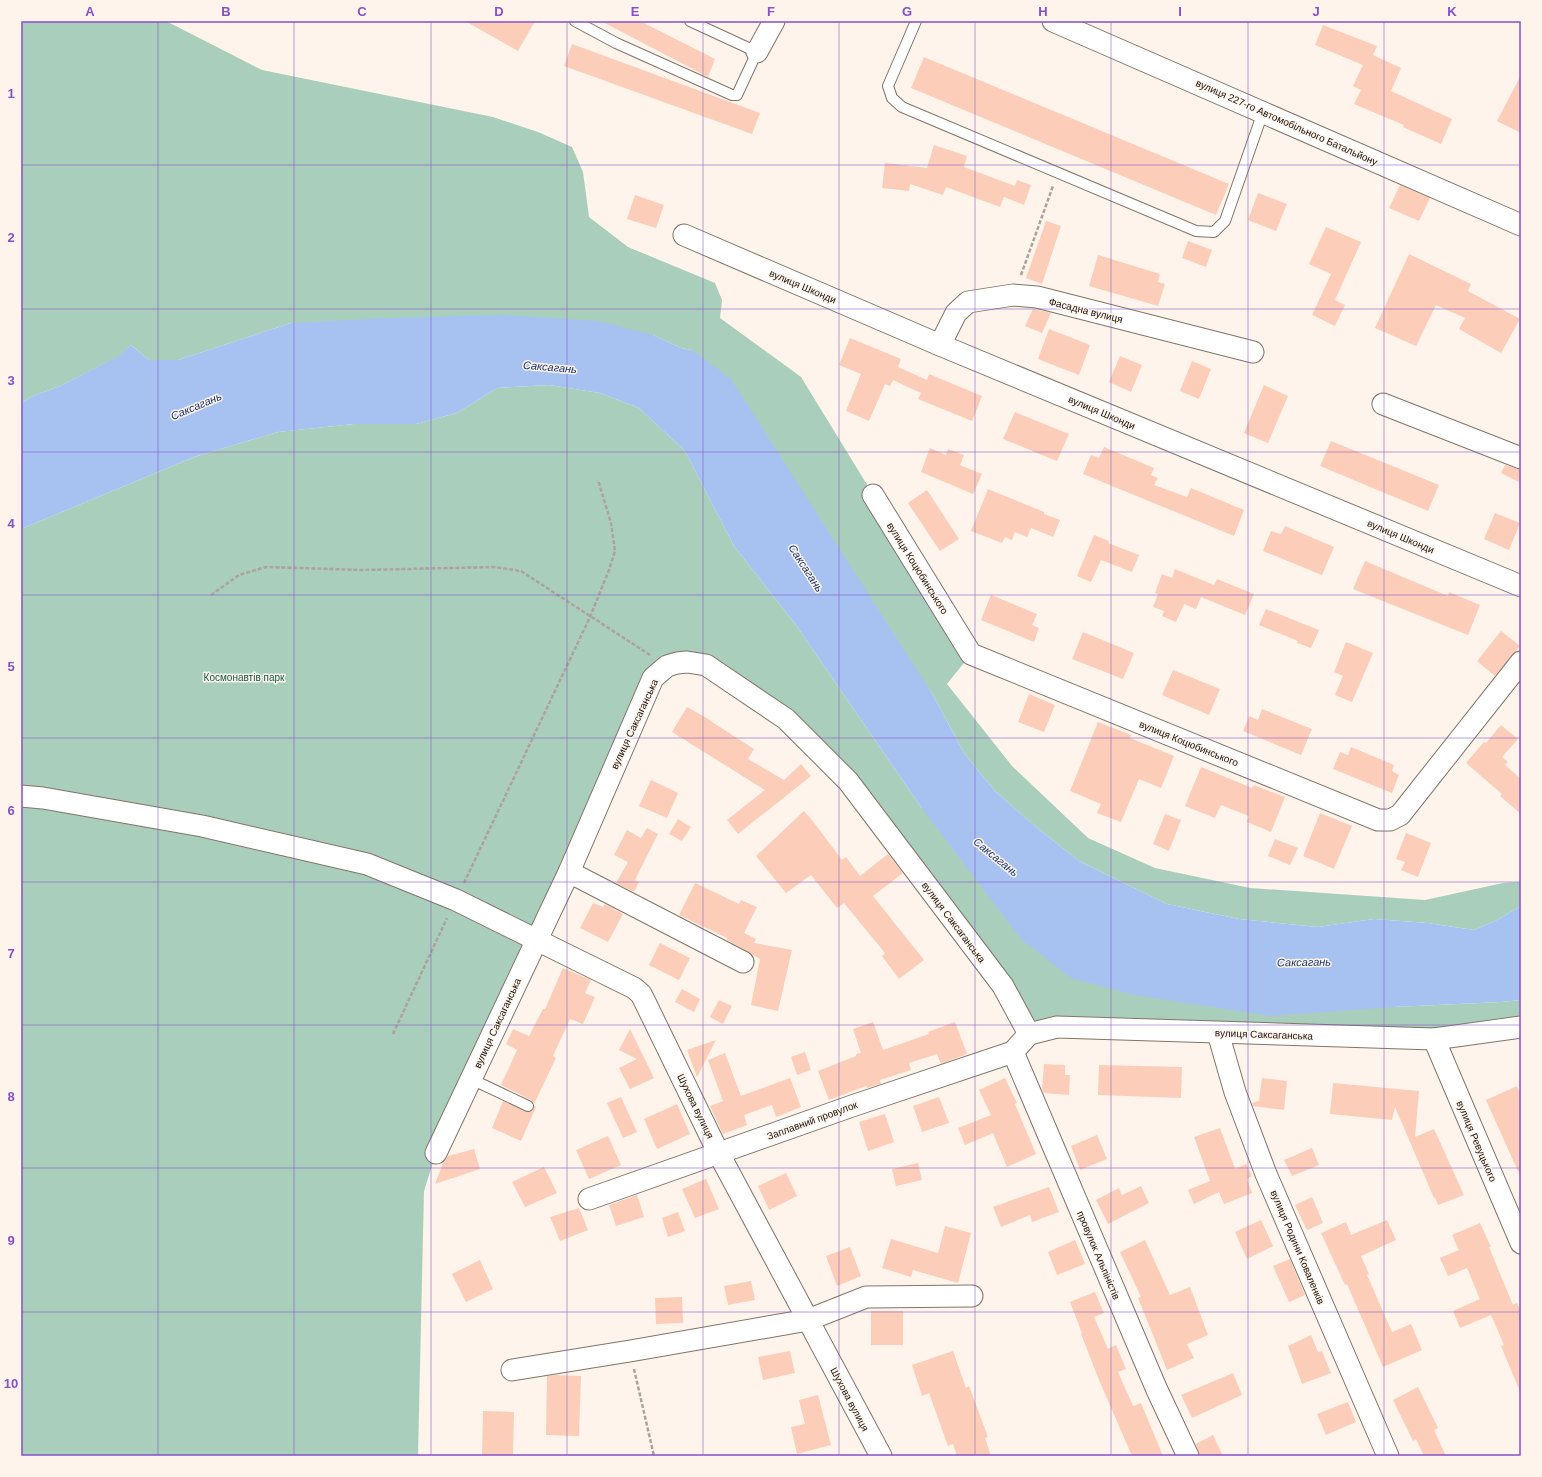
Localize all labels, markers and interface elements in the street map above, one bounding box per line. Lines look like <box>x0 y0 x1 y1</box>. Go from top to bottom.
text: A <box>85 4 95 19</box>
text: B <box>221 4 231 19</box>
text: C <box>357 4 367 19</box>
text: D <box>494 4 504 19</box>
text: E <box>631 4 640 19</box>
text: F <box>767 4 775 19</box>
text: G <box>902 4 912 19</box>
text: H <box>1038 4 1048 19</box>
text: I <box>1178 4 1182 19</box>
text: J <box>1312 4 1320 19</box>
text: K <box>1447 4 1457 19</box>
street label: вулиця 227-го Автомобільного Батальйону <box>1194 77 1379 168</box>
text: 1 <box>7 86 15 101</box>
text: 2 <box>7 230 15 245</box>
street label: вулиця Шконди <box>768 267 838 305</box>
street label: Фасадна вулиця <box>1048 296 1124 325</box>
water label: Саксагань <box>523 359 578 375</box>
text: 3 <box>7 373 15 388</box>
water label: Саксагань <box>169 390 223 422</box>
street label: вулиця Шконди <box>1067 393 1137 431</box>
text: 4 <box>7 516 15 531</box>
street label: вулиця Шконди <box>1366 517 1436 555</box>
street label: вулиця Коцюбинського <box>885 520 951 616</box>
water label: Саксагань <box>786 542 826 594</box>
text: 5 <box>7 659 15 674</box>
park label: Космонавтів парк <box>204 672 285 683</box>
street label: вулиця Саксаганська <box>609 677 660 771</box>
street label: вулиця Коцюбинського <box>1138 719 1240 769</box>
text: 6 <box>7 803 15 818</box>
water label: Саксагань <box>971 835 1021 879</box>
street label: вулиця Саксаганська <box>920 880 988 965</box>
text: 7 <box>7 946 15 961</box>
water label: Саксагань <box>1277 956 1331 968</box>
street label: вулиця Саксаганська <box>472 976 523 1070</box>
street label: вулиця Саксаганська <box>1215 1027 1314 1042</box>
street label: Шухова вулиця <box>675 1072 716 1140</box>
text: 8 <box>7 1089 15 1104</box>
street label: Заплавний провулок <box>765 1099 860 1142</box>
street label: вулиця Ревуцького <box>1454 1099 1499 1184</box>
street label: вулиця Родини Коваленків <box>1268 1188 1327 1306</box>
street label: провулок Альпіністів <box>1075 1209 1122 1301</box>
text: 9 <box>7 1233 15 1248</box>
street label: Шухова вулиця <box>828 1365 871 1433</box>
text: 10 <box>4 1376 18 1391</box>

